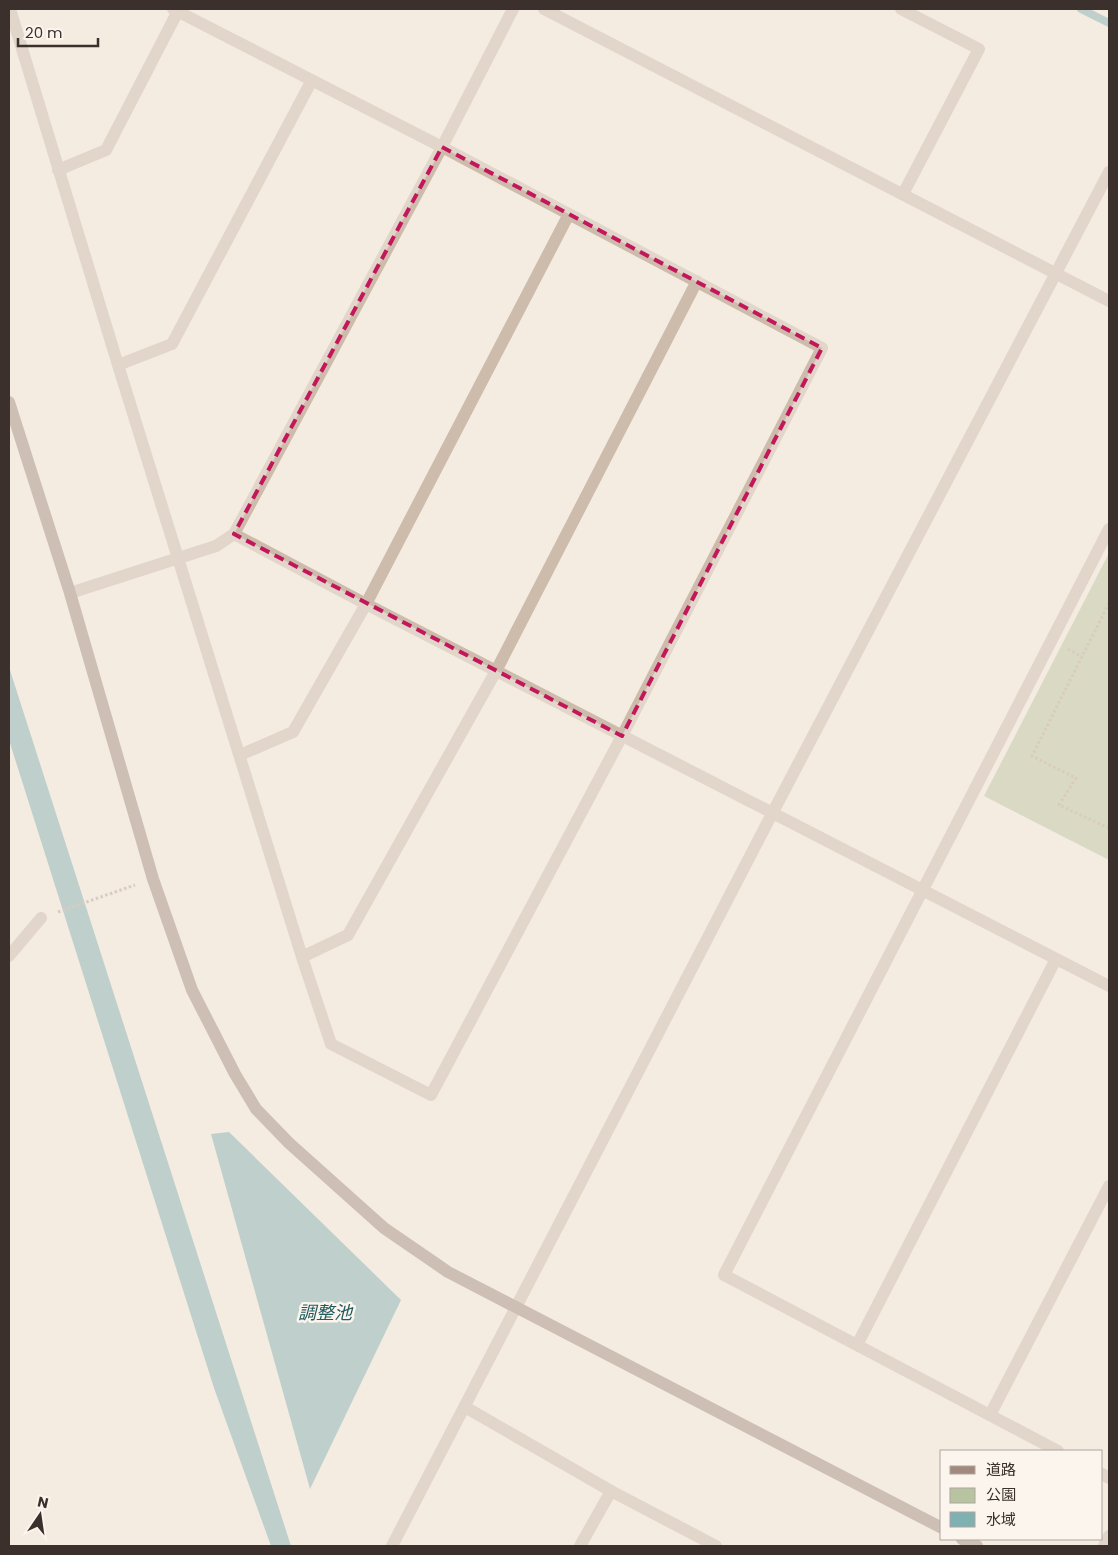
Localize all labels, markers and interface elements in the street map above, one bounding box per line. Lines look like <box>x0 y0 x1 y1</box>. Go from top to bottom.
scale bar <box>18 15 98 47</box>
text: 20 m <box>25 22 63 43</box>
water label: 調整池 <box>298 1300 354 1325</box>
legend <box>940 1450 1103 1540</box>
text: 道路 <box>986 1459 1016 1480</box>
text: 公園 <box>986 1484 1016 1505</box>
north arrow <box>15 1490 65 1540</box>
text: N <box>36 1491 50 1513</box>
text: 水域 <box>986 1509 1016 1530</box>

